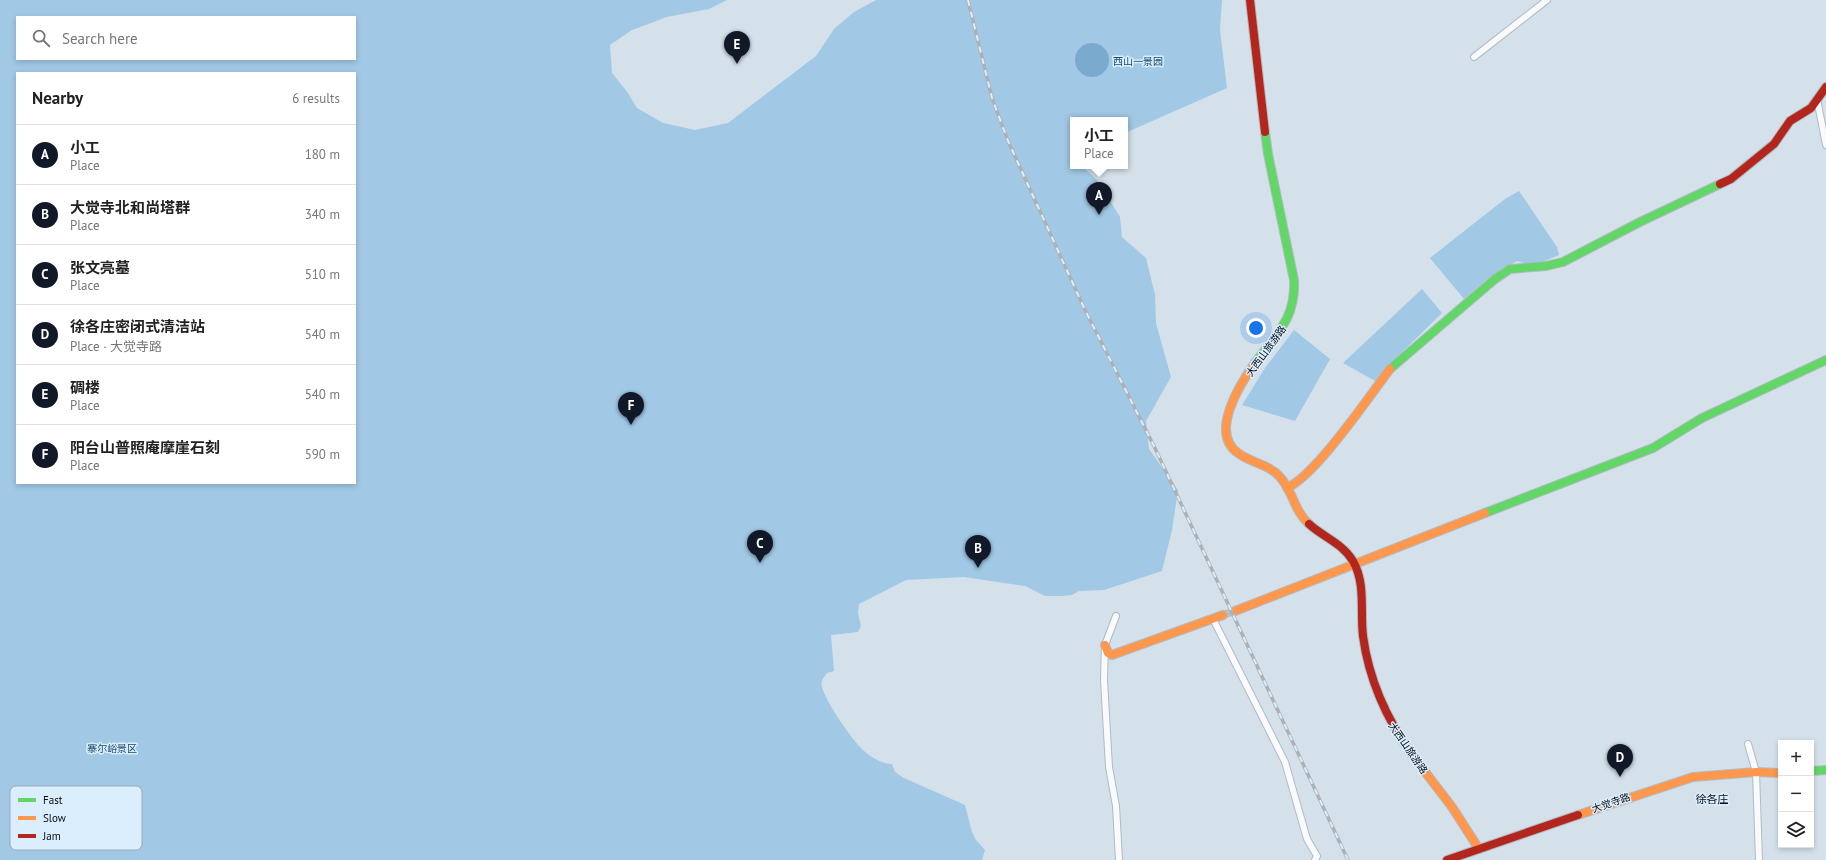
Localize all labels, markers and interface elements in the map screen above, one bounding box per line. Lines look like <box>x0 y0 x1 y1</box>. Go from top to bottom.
search box <box>16 16 356 60</box>
icon: search <box>30 27 52 49</box>
text: Search here <box>62 29 138 48</box>
pin: E <box>724 31 750 64</box>
park label: 西山一景园 <box>1113 55 1163 68</box>
text: Nearby <box>32 87 83 109</box>
text: 6 results <box>292 90 340 107</box>
popup <box>1070 117 1128 169</box>
text: 小工 <box>1084 126 1114 145</box>
text: 小工 <box>70 138 100 157</box>
text: Place <box>1084 145 1114 162</box>
text: A <box>41 146 49 163</box>
text: 180 m <box>305 146 340 163</box>
text: Place <box>70 157 100 174</box>
pin: A <box>1086 182 1112 215</box>
text: 大觉寺北和尚塔群 <box>70 198 190 217</box>
text: B <box>41 206 49 223</box>
text: 340 m <box>305 206 340 223</box>
text: Place <box>70 217 100 234</box>
text: 张文亮墓 <box>70 258 130 277</box>
text: C <box>41 266 49 283</box>
text: 510 m <box>305 266 340 283</box>
text: Place <box>70 277 100 294</box>
text: 徐各庄密闭式清洁站 <box>70 317 205 336</box>
your location <box>1246 318 1266 338</box>
street label: 大西山旅游路 <box>1243 323 1289 379</box>
text: D <box>41 326 49 343</box>
text: 540 m <box>305 326 340 343</box>
text: Place · 大觉寺路 <box>70 338 162 355</box>
text: 碉楼 <box>70 378 100 397</box>
text: E <box>42 386 48 403</box>
text: 540 m <box>305 386 340 403</box>
pin: F <box>618 392 644 425</box>
text: Place <box>70 397 100 414</box>
text: 阳台山普照庵摩崖石刻 <box>70 438 220 457</box>
text: F <box>42 446 48 463</box>
text: 590 m <box>305 446 340 463</box>
text: Place <box>70 457 100 474</box>
pin: C <box>747 530 773 563</box>
pin: B <box>965 535 991 568</box>
street label: 大西山旅游路 <box>1385 720 1431 776</box>
map controls <box>1778 740 1814 848</box>
button: + <box>1778 740 1814 776</box>
park label: 寨尔峪景区 <box>87 742 137 755</box>
pin: D <box>1607 744 1633 777</box>
button: − <box>1778 776 1814 812</box>
legend <box>10 786 142 850</box>
street label: 大觉寺路 <box>1590 790 1632 816</box>
district label: 徐各庄 <box>1696 792 1729 806</box>
text: Fast <box>43 793 63 807</box>
text: Slow <box>43 811 66 825</box>
button: layers <box>1778 812 1814 848</box>
text: Jam <box>42 829 61 843</box>

